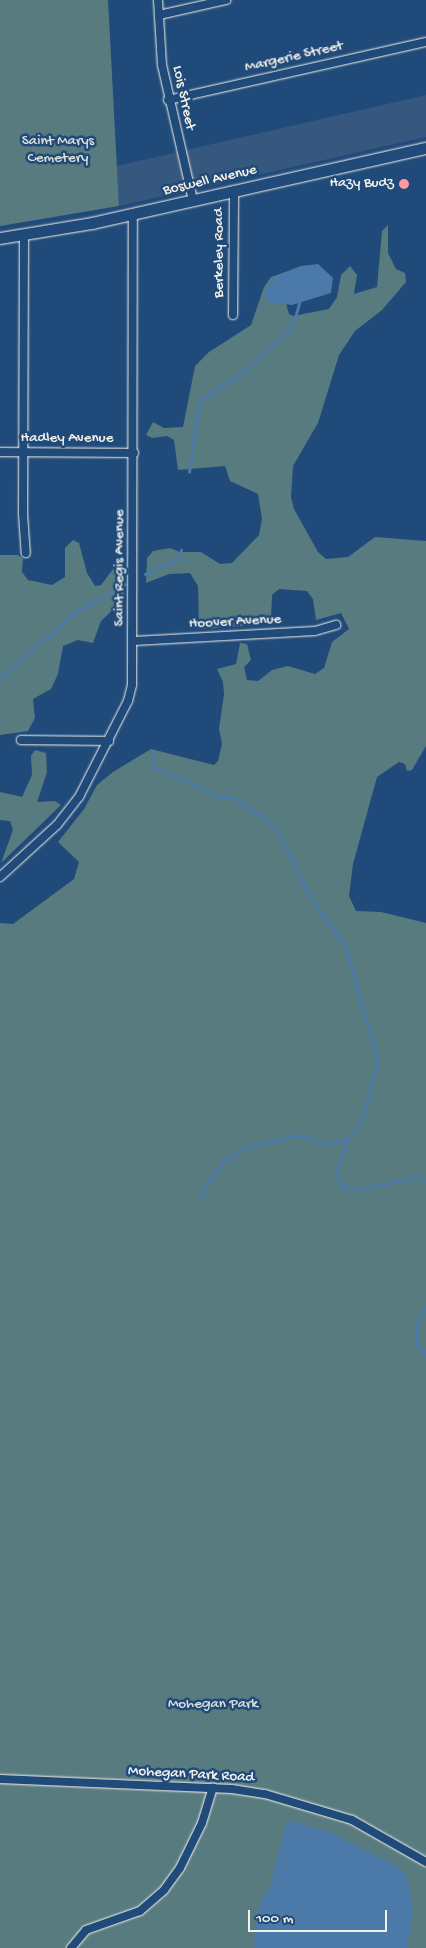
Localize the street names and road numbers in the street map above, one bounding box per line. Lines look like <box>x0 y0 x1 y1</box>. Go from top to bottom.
street label: Margerie Street <box>243 37 345 77</box>
street label: Lois Street <box>167 64 199 132</box>
street label: Boswell Avenue <box>161 161 259 201</box>
street label: Berkeley Road <box>211 208 229 298</box>
street label: Hadley Avenue <box>21 430 113 448</box>
street label: Saint Regis Avenue <box>111 510 129 626</box>
street label: Hoover Avenue <box>188 611 282 633</box>
street label: Mohegan Park Road <box>127 1763 255 1787</box>

